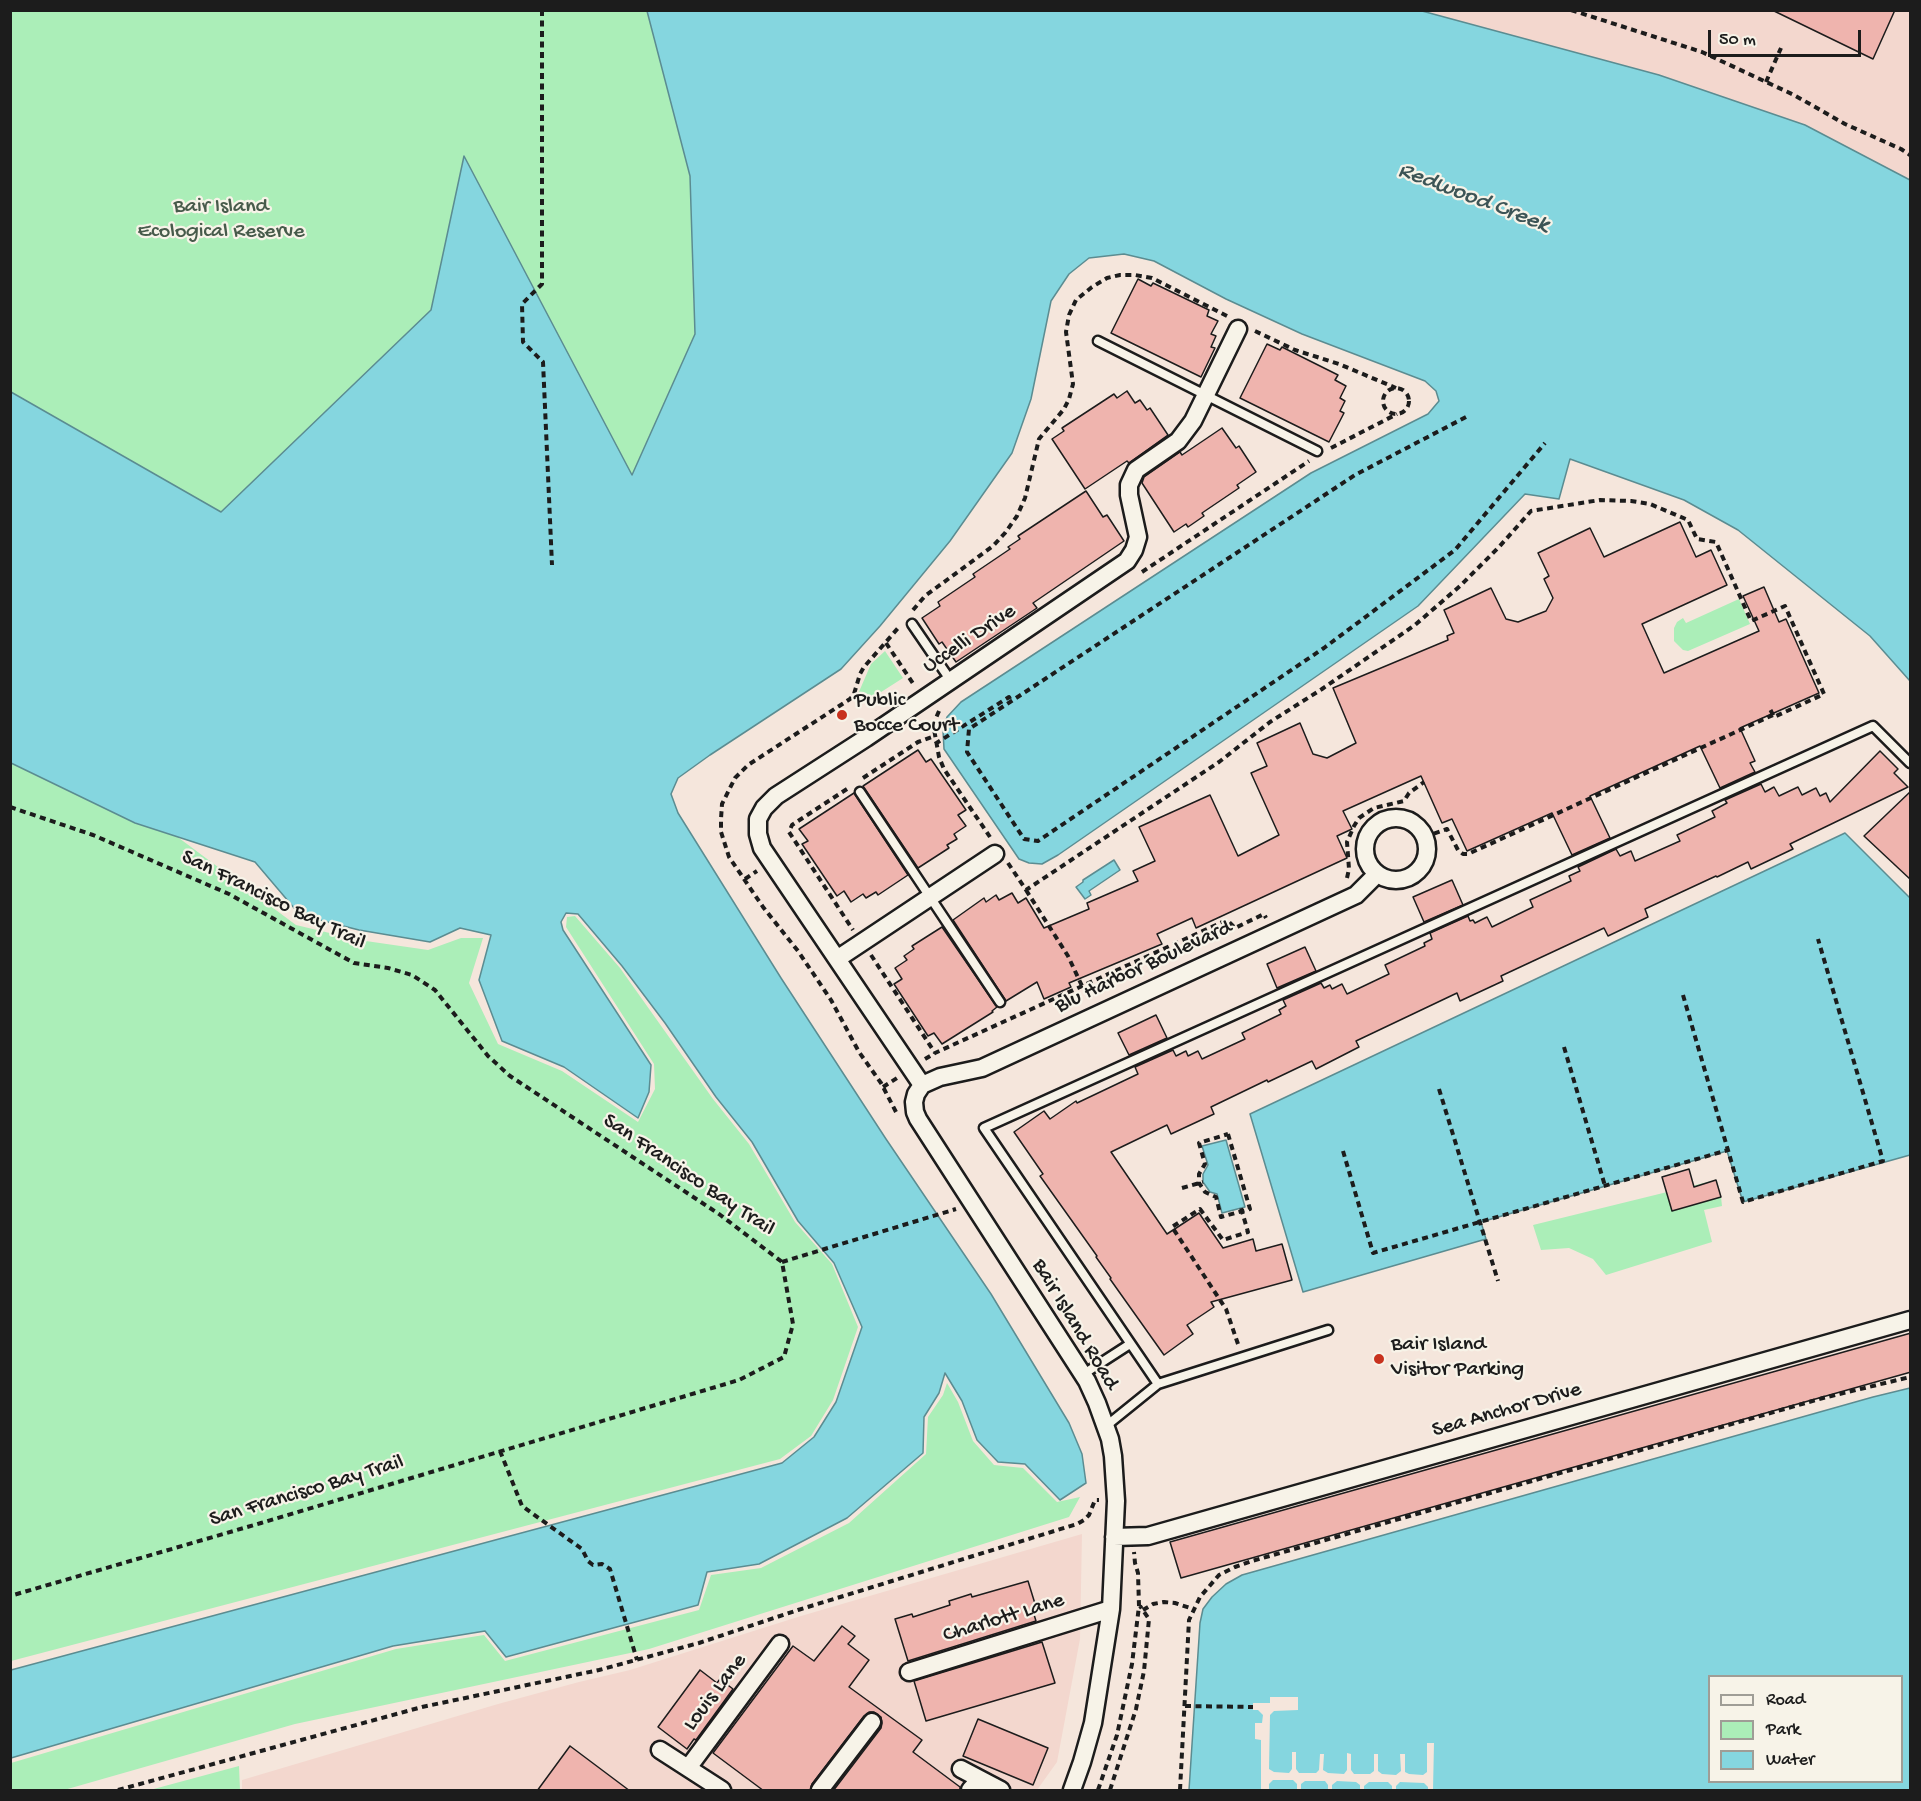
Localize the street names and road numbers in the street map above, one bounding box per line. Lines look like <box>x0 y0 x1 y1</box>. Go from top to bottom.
street label: Uccelli Drive <box>918 599 1022 681</box>
street label: San Francisco Bay Trail <box>177 845 369 957</box>
street label: Blu Harbor Boulevard <box>1051 915 1237 1021</box>
street label: San Francisco Bay Trail <box>597 1109 779 1243</box>
street label: Bair Island Road <box>1025 1255 1123 1395</box>
street label: Sea Anchor Drive <box>1429 1377 1585 1445</box>
street label: San Francisco Bay Trail <box>207 1450 407 1534</box>
street label: Charlott Lane <box>940 1588 1068 1650</box>
street label: Louis Lane <box>678 1649 754 1737</box>

